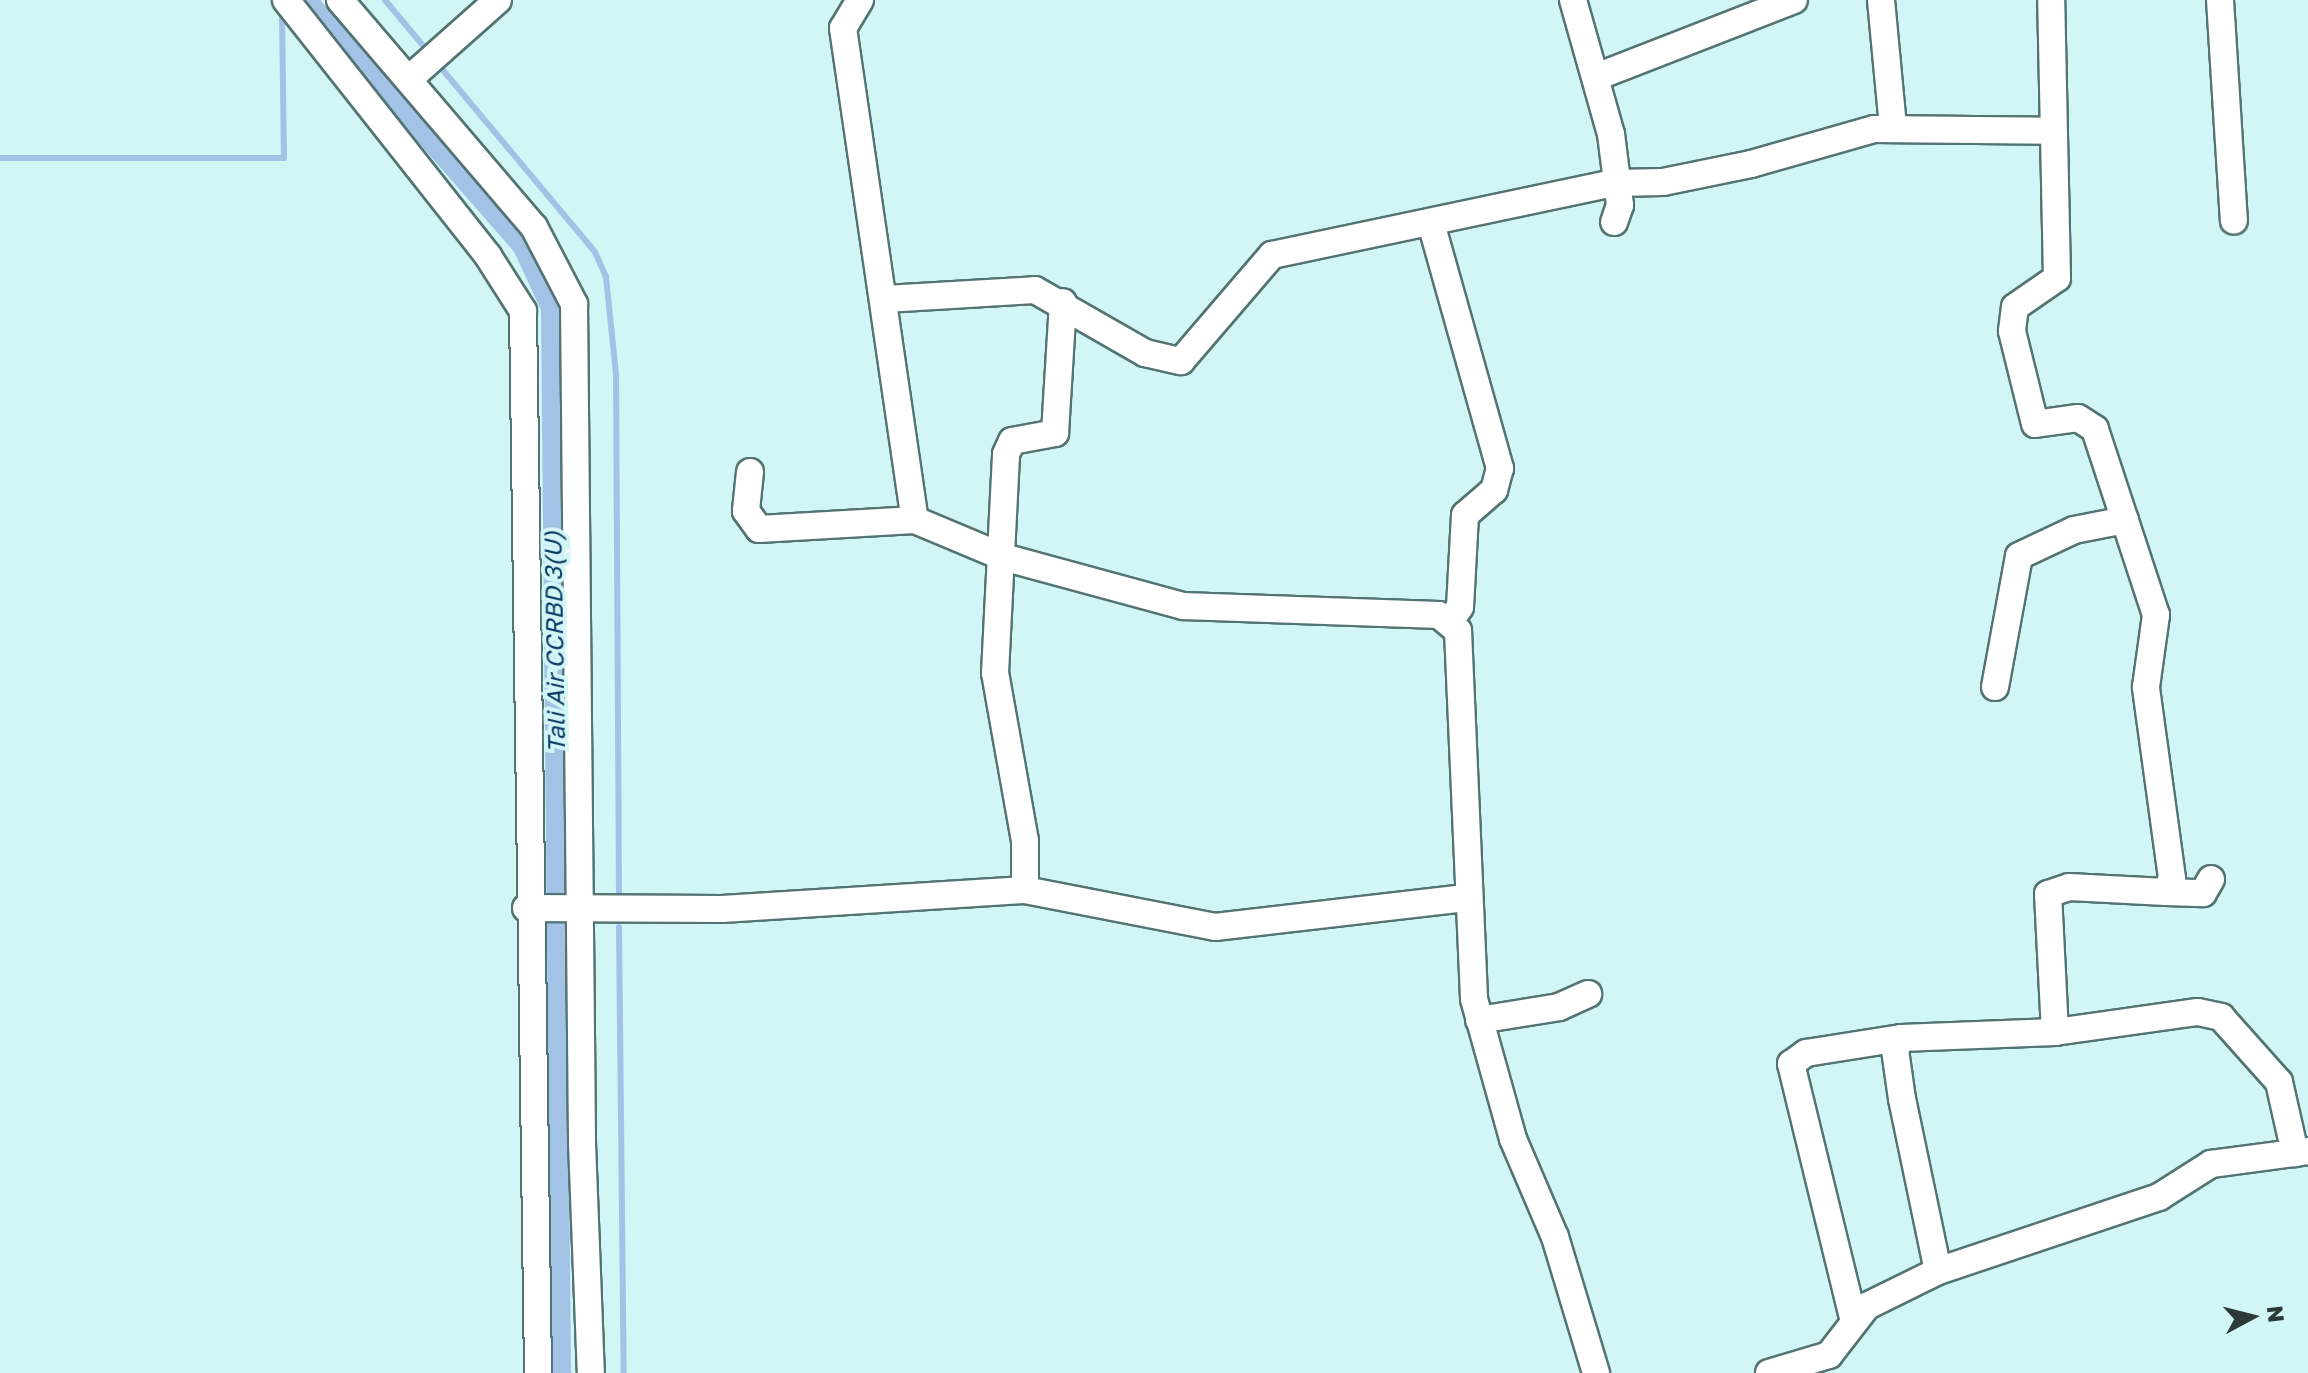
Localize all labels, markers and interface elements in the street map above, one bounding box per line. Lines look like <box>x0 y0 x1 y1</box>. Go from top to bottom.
water label: Tali Air CCRBD 3(U) <box>538 531 570 753</box>
north arrow <box>2212 1277 2292 1357</box>
text: N <box>2262 1304 2291 1324</box>

